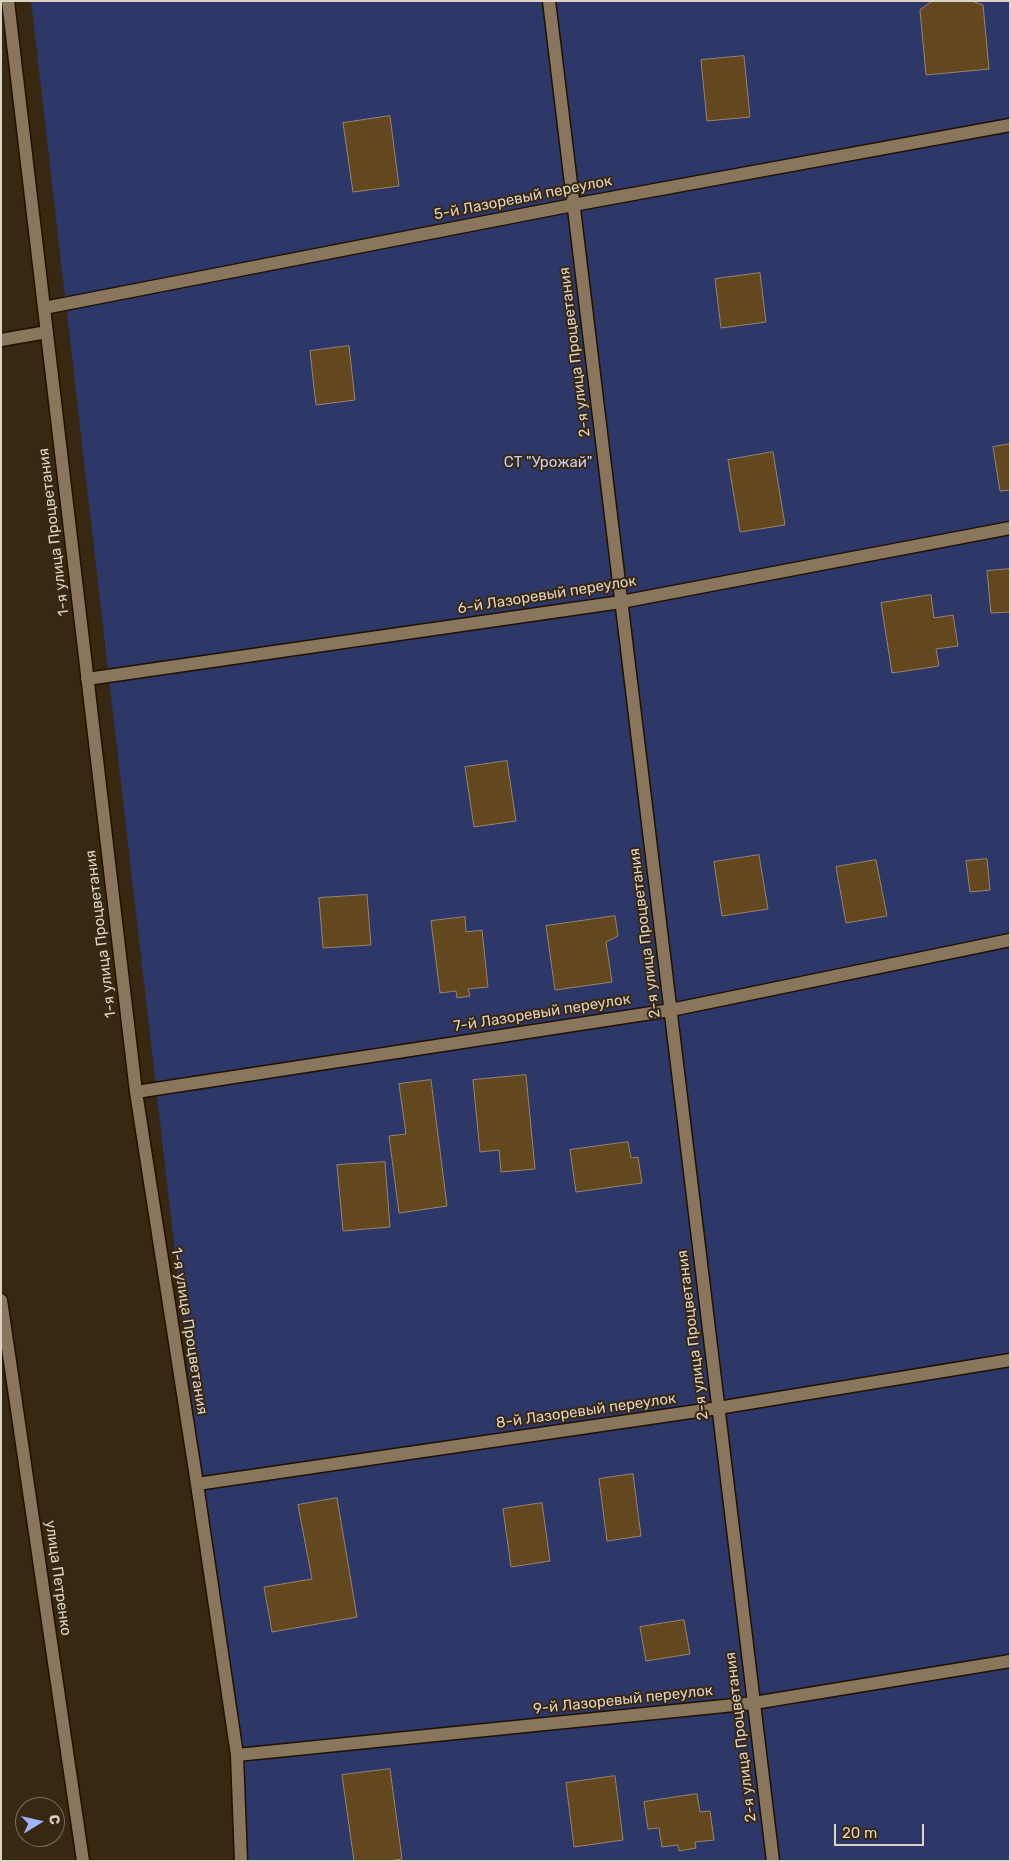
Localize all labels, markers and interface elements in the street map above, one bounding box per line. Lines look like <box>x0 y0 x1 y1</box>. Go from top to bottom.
street label: 5-й Лазоревый переулок <box>433 172 613 224</box>
street label: 2-я улица Процветания <box>556 266 594 438</box>
street label: 1-я улица Процветания <box>35 447 73 617</box>
park label: СТ "Урожай" <box>504 454 592 472</box>
street label: 6-й Лазоревый переулок <box>456 572 638 618</box>
street label: 2-я улица Процветания <box>626 847 664 1019</box>
street label: 1-я улица Процветания <box>82 849 120 1019</box>
street label: 7-й Лазоревый переулок <box>452 990 632 1036</box>
street label: 1-я улица Процветания <box>167 1246 211 1416</box>
street label: 2-я улица Процветания <box>674 1249 712 1421</box>
street label: 8-й Лазоревый переулок <box>495 1389 677 1433</box>
street label: улица Петренко <box>41 1519 75 1637</box>
street label: 2-я улица Процветания <box>722 1651 760 1823</box>
street label: 9-й Лазоревый переулок <box>532 1682 714 1718</box>
north arrow <box>15 1797 65 1847</box>
text: С <box>45 1814 63 1826</box>
scale bar <box>836 1814 926 1846</box>
text: 20 m <box>842 1824 877 1842</box>

